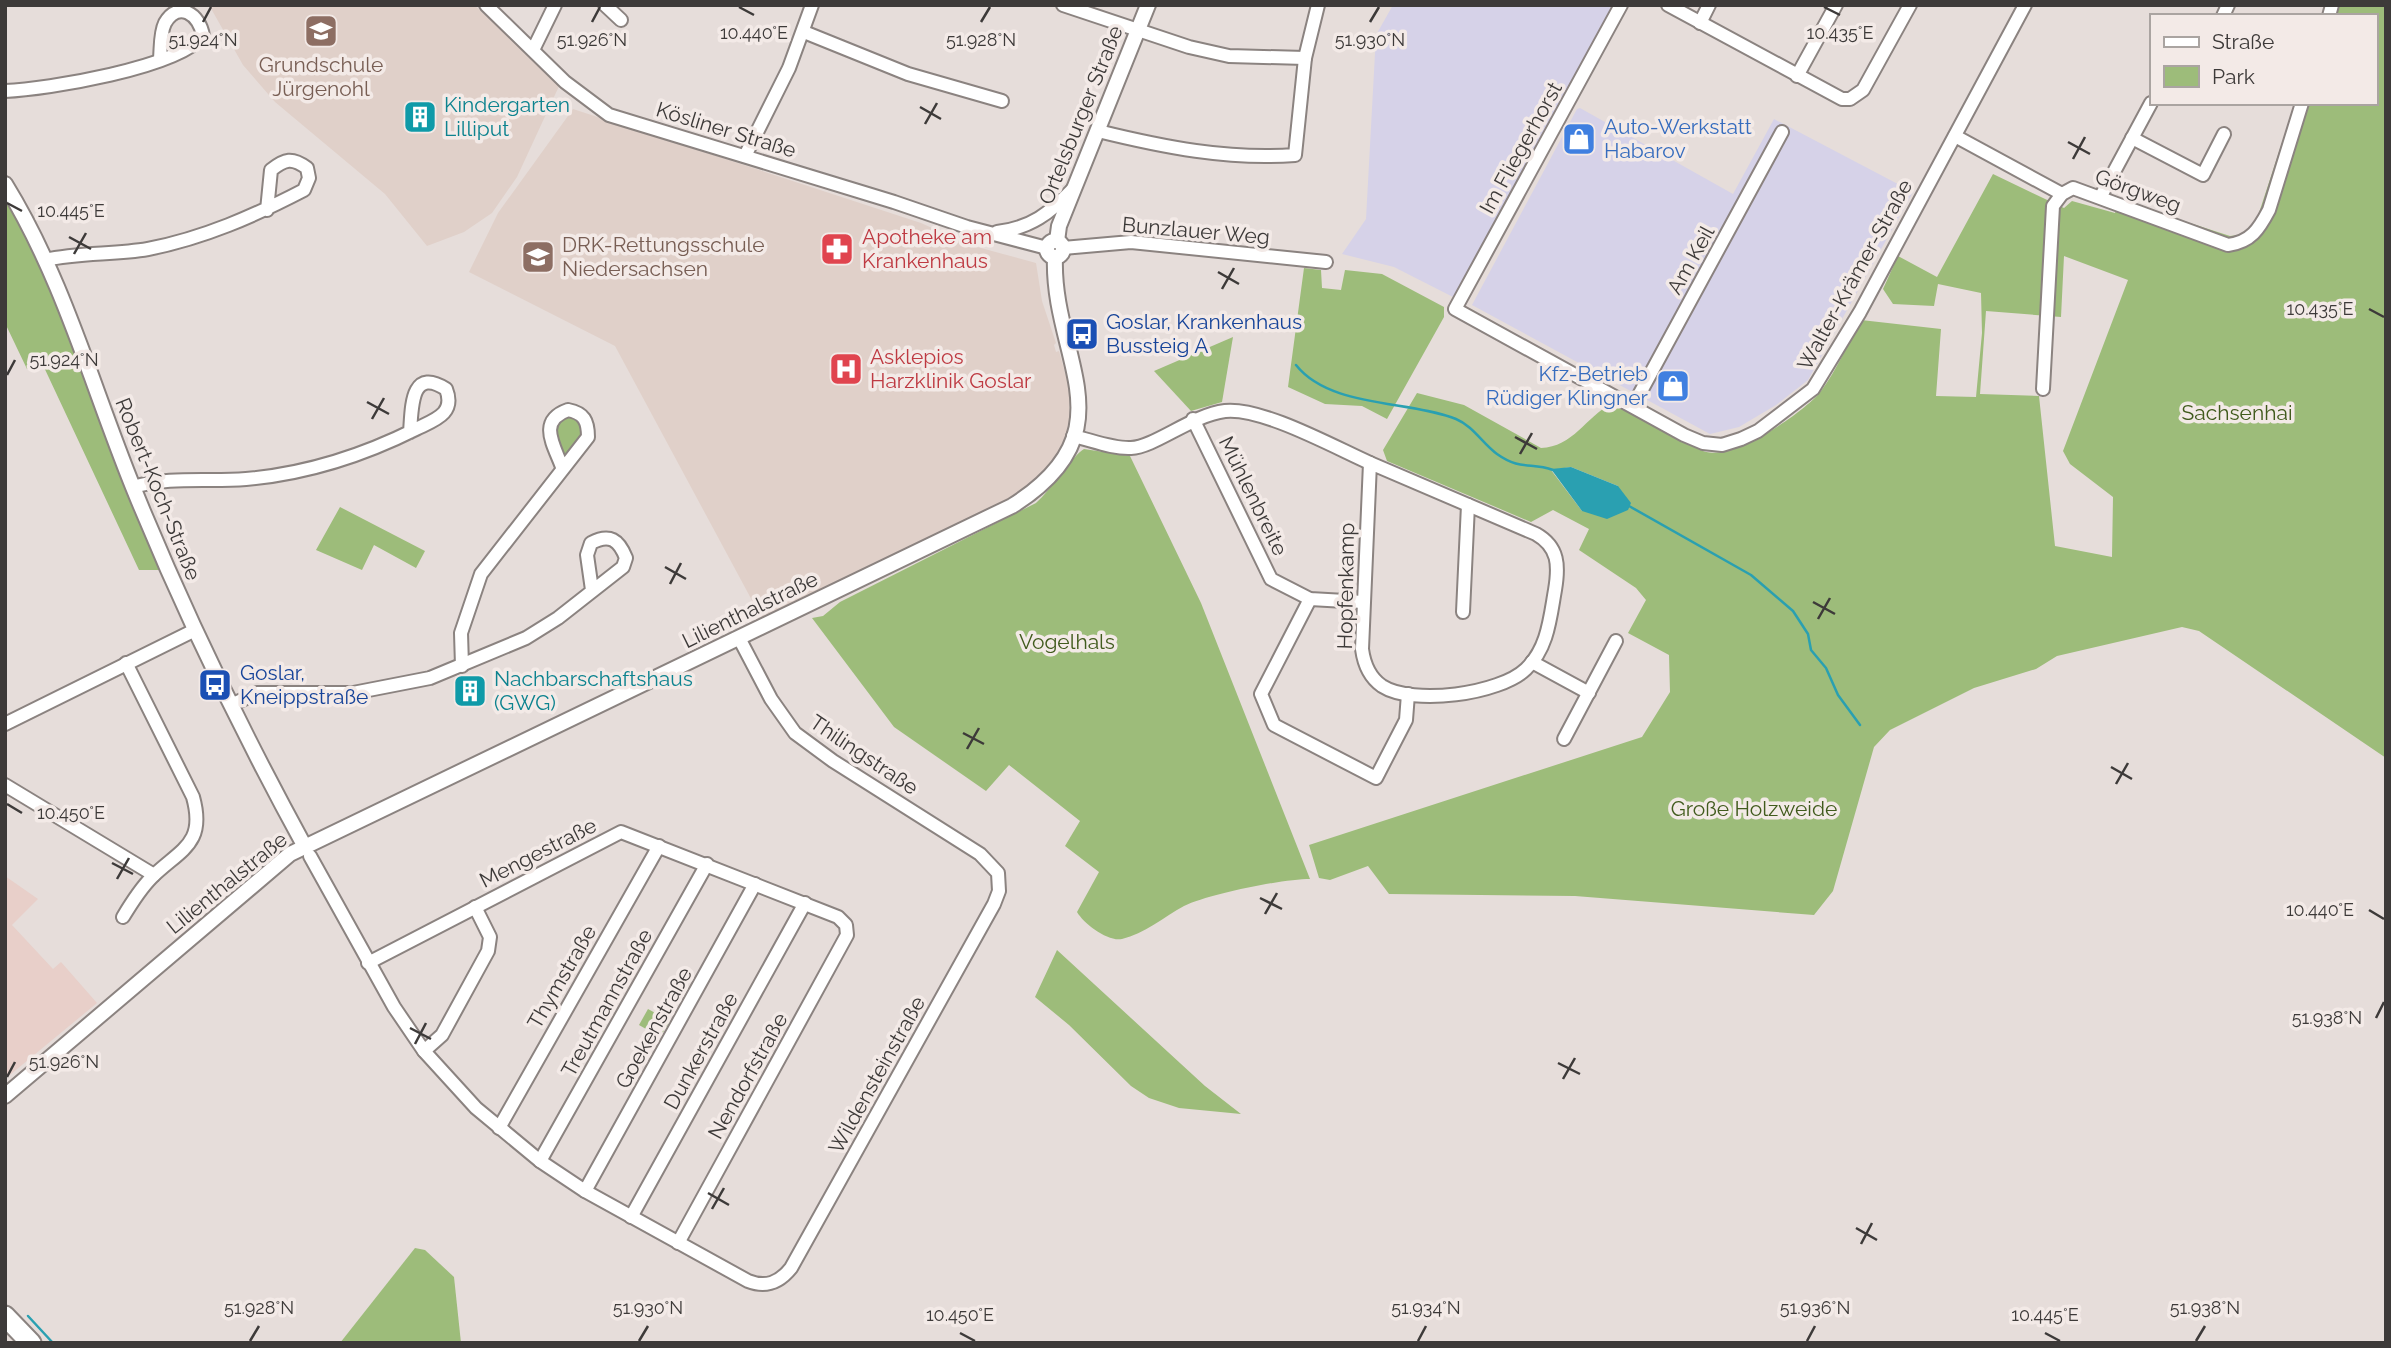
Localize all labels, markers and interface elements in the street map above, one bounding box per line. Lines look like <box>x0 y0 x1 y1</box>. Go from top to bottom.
school or university icon: Grundschule Jürgenohl <box>302 12 340 50</box>
legend <box>2150 14 2377 105</box>
text: 10.440°E <box>720 22 788 43</box>
street label: Ortelsburger Straße <box>1033 22 1128 208</box>
text: 10.435°E <box>1806 22 1874 43</box>
text: 51.924°N <box>168 29 238 50</box>
text: 51.926°N <box>557 29 627 50</box>
text: 51.928°N <box>946 29 1016 50</box>
text: 51.930°N <box>1335 29 1405 50</box>
text: Straße <box>2212 29 2274 54</box>
place label: Grundschule Jürgenohl <box>259 52 383 101</box>
text: Park <box>2212 64 2255 89</box>
street label: Im Fliegerhorst <box>1474 77 1567 218</box>
place label: Kindergarten Lilliput <box>444 92 570 141</box>
street label: Kösliner Straße <box>653 96 799 163</box>
building icon: Kindergarten Lilliput <box>401 98 439 136</box>
place label: Auto-Werkstatt Habarov <box>1604 114 1752 163</box>
shop icon: Auto-Werkstatt Habarov <box>1560 120 1598 158</box>
street label: Görgweg <box>2092 163 2185 218</box>
street label: Walter-Krämer-Straße <box>1792 175 1917 375</box>
text: 10.445°E <box>37 200 105 221</box>
street label: Bunzlauer Weg <box>1121 212 1271 249</box>
street label: Am Keil <box>1662 221 1720 298</box>
place label: Apotheke am Krankenhaus <box>862 224 992 273</box>
pharmacy icon: Apotheke am Krankenhaus <box>818 230 856 268</box>
place label: DRK-Rettungsschule Niedersachsen <box>562 232 765 281</box>
school or university icon: DRK-Rettungsschule Niedersachsen <box>519 238 557 276</box>
text: 10.435°E <box>2286 298 2354 319</box>
place label: Goslar, Krankenhaus Bussteig A <box>1106 309 1302 358</box>
bus stop icon: Goslar, Krankenhaus Bussteig A <box>1063 315 1101 353</box>
place label: Asklepios Harzklinik Goslar <box>870 344 1032 393</box>
text: 51.924°N <box>29 349 99 370</box>
hospital icon: Asklepios Harzklinik Goslar <box>827 350 865 388</box>
place label: Kfz-Betrieb Rüdiger Klingner <box>1486 361 1649 410</box>
shop icon: Kfz-Betrieb Rüdiger Klingner <box>1654 367 1692 405</box>
street label: Robert-Koch-Straße <box>110 394 207 584</box>
park label: Sachsenhai <box>2182 400 2292 425</box>
street label: Mühlenbreite <box>1214 432 1293 559</box>
street label: Hopfenkamp <box>1332 522 1359 649</box>
street label: Lilienthalstraße <box>678 566 822 653</box>
park label: Vogelhals <box>1019 629 1115 654</box>
place label: Goslar, Kneippstraße <box>240 660 368 709</box>
bus stop icon: Goslar, Kneippstraße <box>196 666 234 704</box>
place label: Nachbarschaftshaus (GWG) <box>494 666 693 715</box>
building icon: Nachbarschaftshaus (GWG) <box>451 672 489 710</box>
street label: Thilingstraße <box>805 709 923 800</box>
park label: Große Holzweide <box>1671 796 1837 821</box>
text: 10.450°E <box>37 802 105 823</box>
street label: Mengestraße <box>475 812 600 893</box>
street label: Lilienthalstraße <box>161 826 292 939</box>
text: 10.440°E <box>2286 899 2354 920</box>
street label: Thymstraße <box>522 921 601 1033</box>
street label: Treutmannstraße <box>556 925 657 1081</box>
street label: Goekenstraße <box>610 963 697 1093</box>
street label: Dunkerstraße <box>658 988 743 1114</box>
street label: Wildensteinstraße <box>823 992 930 1158</box>
text: 51.938°N <box>2292 1007 2362 1028</box>
street label: Nendorfstraße <box>703 1008 793 1143</box>
text: 51.926°N <box>29 1051 99 1072</box>
text: 51.928°N <box>224 1297 294 1318</box>
text: 51.930°N <box>613 1297 683 1318</box>
text: 51.934°N <box>1391 1297 1461 1318</box>
text: 51.936°N <box>1780 1297 1850 1318</box>
text: 51.938°N <box>2170 1297 2240 1318</box>
text: 10.450°E <box>926 1304 994 1325</box>
text: 10.445°E <box>2011 1304 2079 1325</box>

